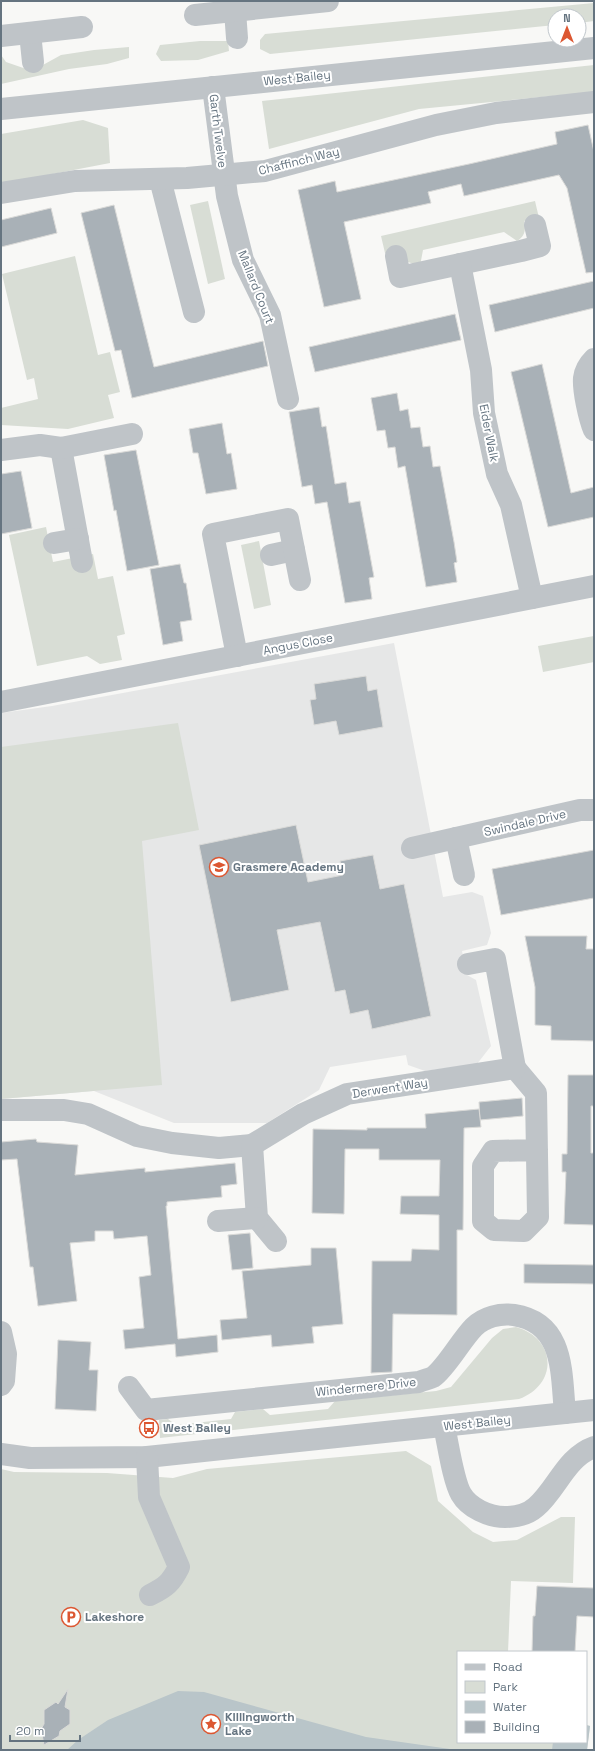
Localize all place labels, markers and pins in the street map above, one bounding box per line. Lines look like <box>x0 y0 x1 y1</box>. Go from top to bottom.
school or university icon: Grasmere Academy <box>208 856 230 878</box>
place label: Grasmere Academy <box>233 859 344 875</box>
bus stop icon: West Bailey <box>138 1417 160 1439</box>
place label: West Bailey <box>163 1420 231 1436</box>
parking icon: Lakeshore <box>60 1606 82 1628</box>
place label: Lakeshore <box>85 1609 144 1625</box>
place label: Killingworth Lake <box>225 1709 295 1739</box>
place icon: Killingworth Lake <box>200 1713 222 1735</box>

